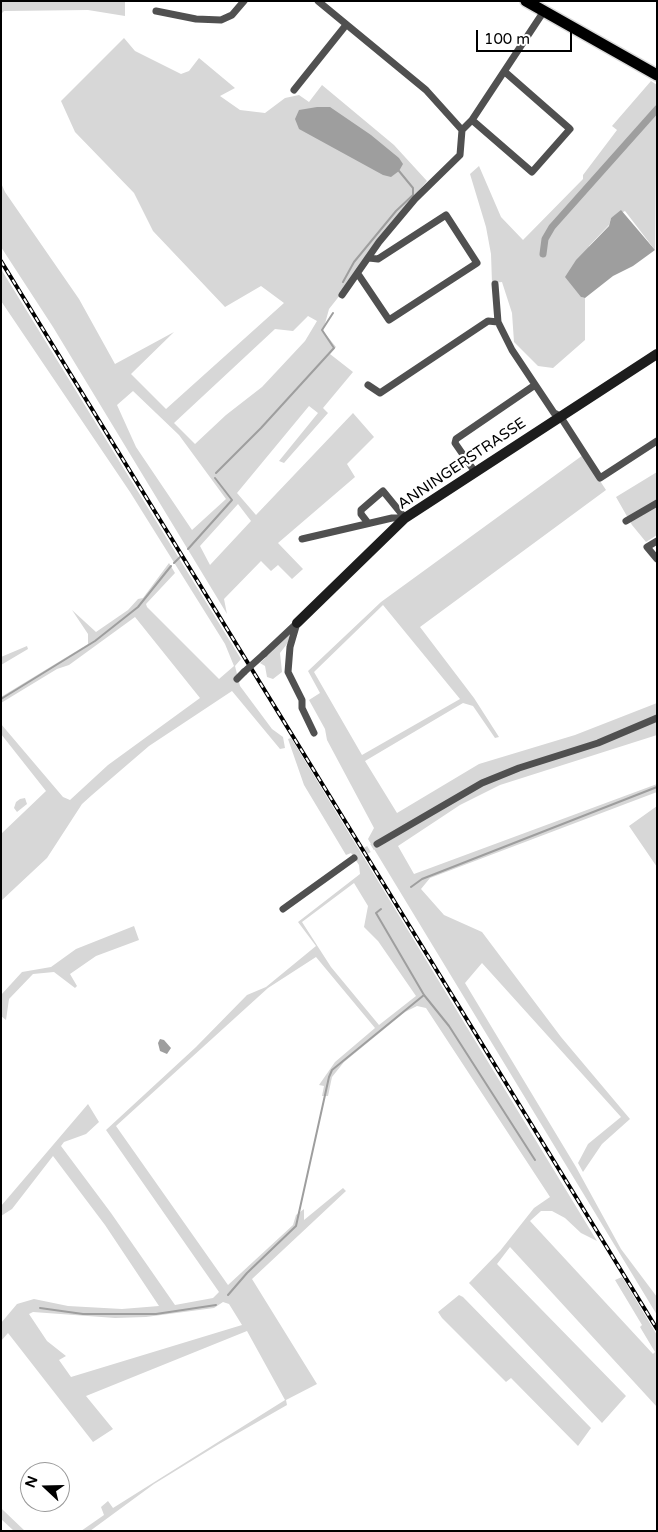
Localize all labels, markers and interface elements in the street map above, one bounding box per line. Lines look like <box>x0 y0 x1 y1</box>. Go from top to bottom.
scale bar <box>478 20 574 52</box>
text: 100 m <box>484 30 530 48</box>
street label: ANNINGERSTRASSE <box>394 414 530 514</box>
north arrow <box>20 1462 70 1512</box>
text: N <box>22 1474 41 1490</box>

